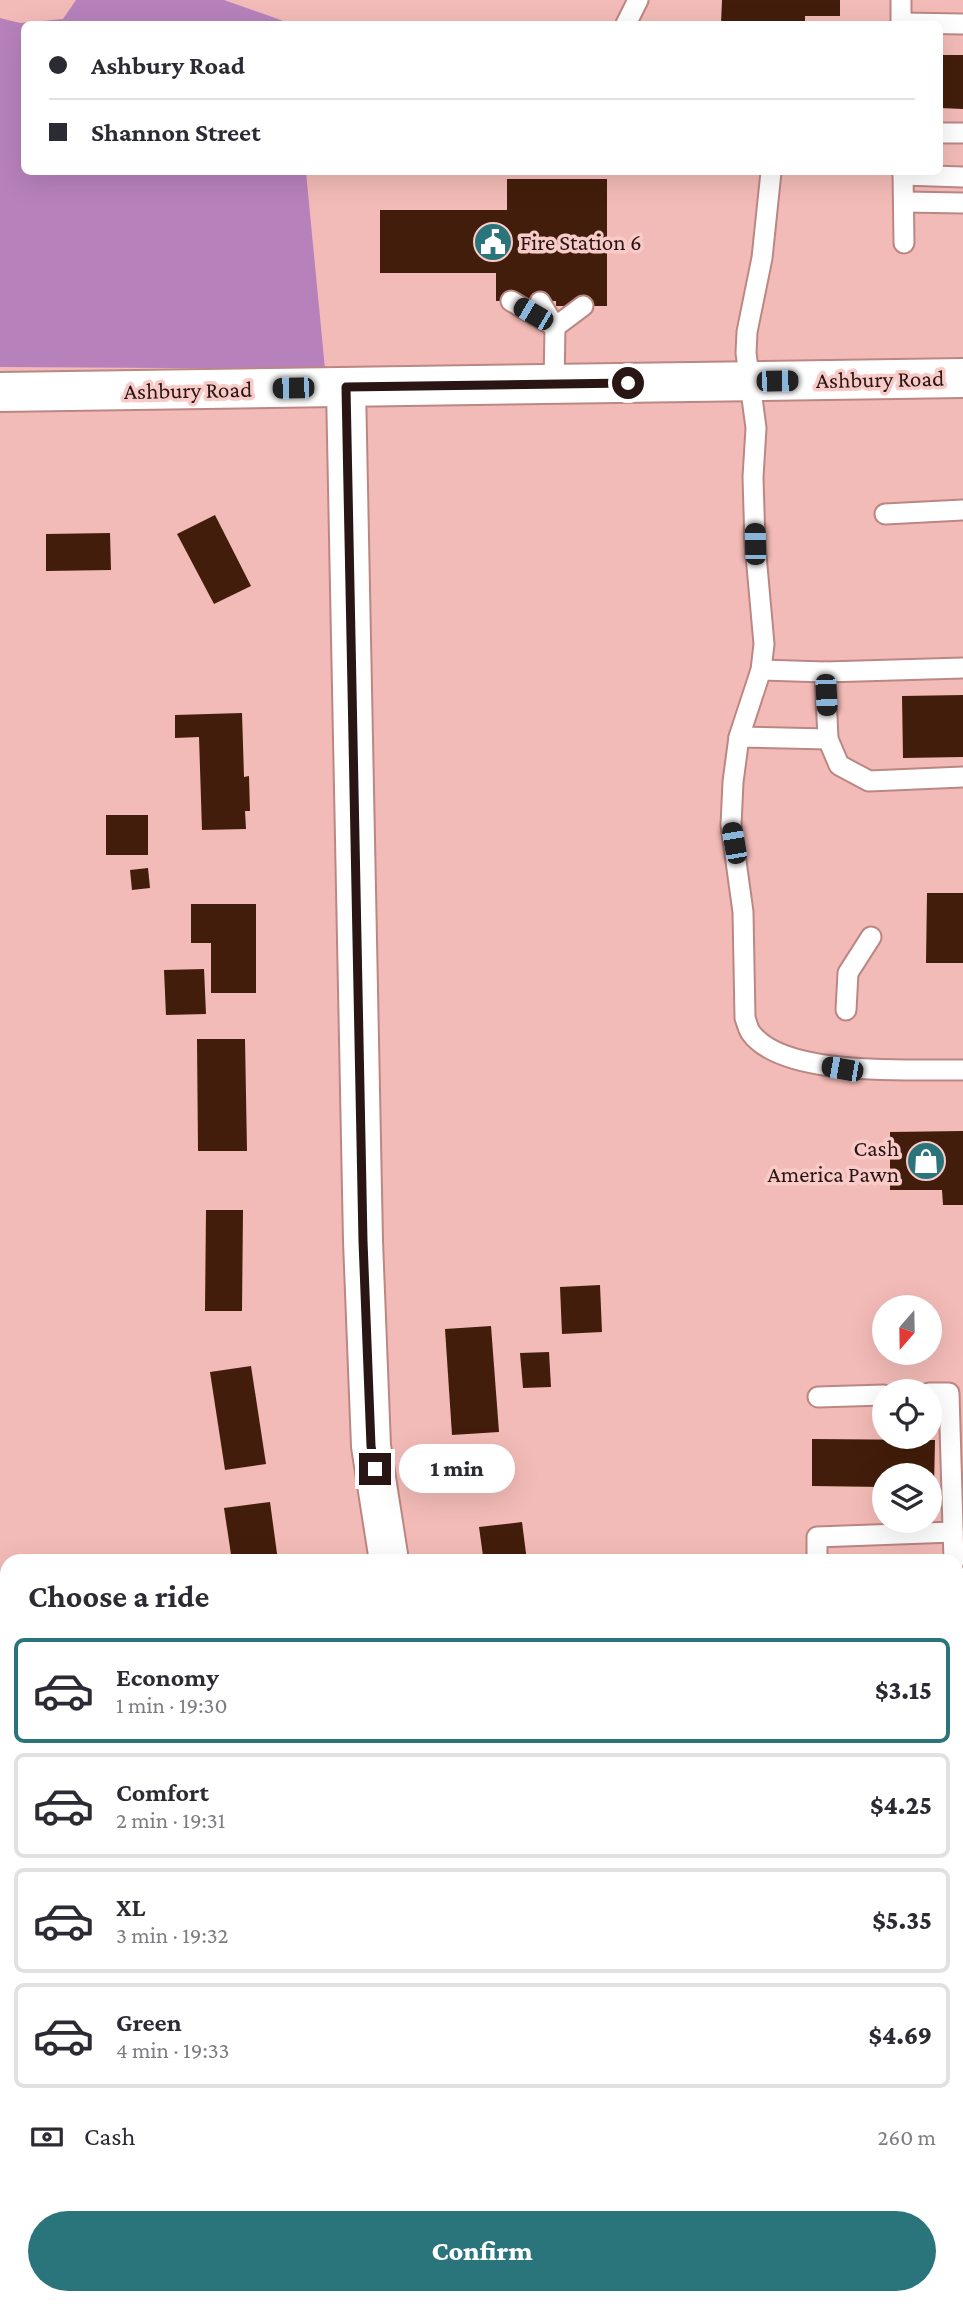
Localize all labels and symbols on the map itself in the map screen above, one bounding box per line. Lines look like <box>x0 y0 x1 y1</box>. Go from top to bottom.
public building icon: Fire Station 6 <box>472 221 514 263</box>
place label: Fire Station 6 <box>520 229 642 255</box>
car <box>510 294 557 334</box>
street label: Ashbury Road <box>816 365 944 393</box>
route start <box>612 367 644 399</box>
car <box>756 370 799 392</box>
street label: Ashbury Road <box>124 376 252 404</box>
car <box>272 377 315 399</box>
car <box>745 523 766 565</box>
car <box>815 673 838 717</box>
car <box>721 820 748 866</box>
car <box>820 1055 865 1083</box>
place label: Cash America Pawn <box>768 1135 899 1187</box>
shop icon: Cash America Pawn <box>905 1140 947 1182</box>
north arrow <box>872 1295 942 1365</box>
callout: 1 min <box>400 1444 515 1494</box>
route end <box>359 1453 391 1485</box>

